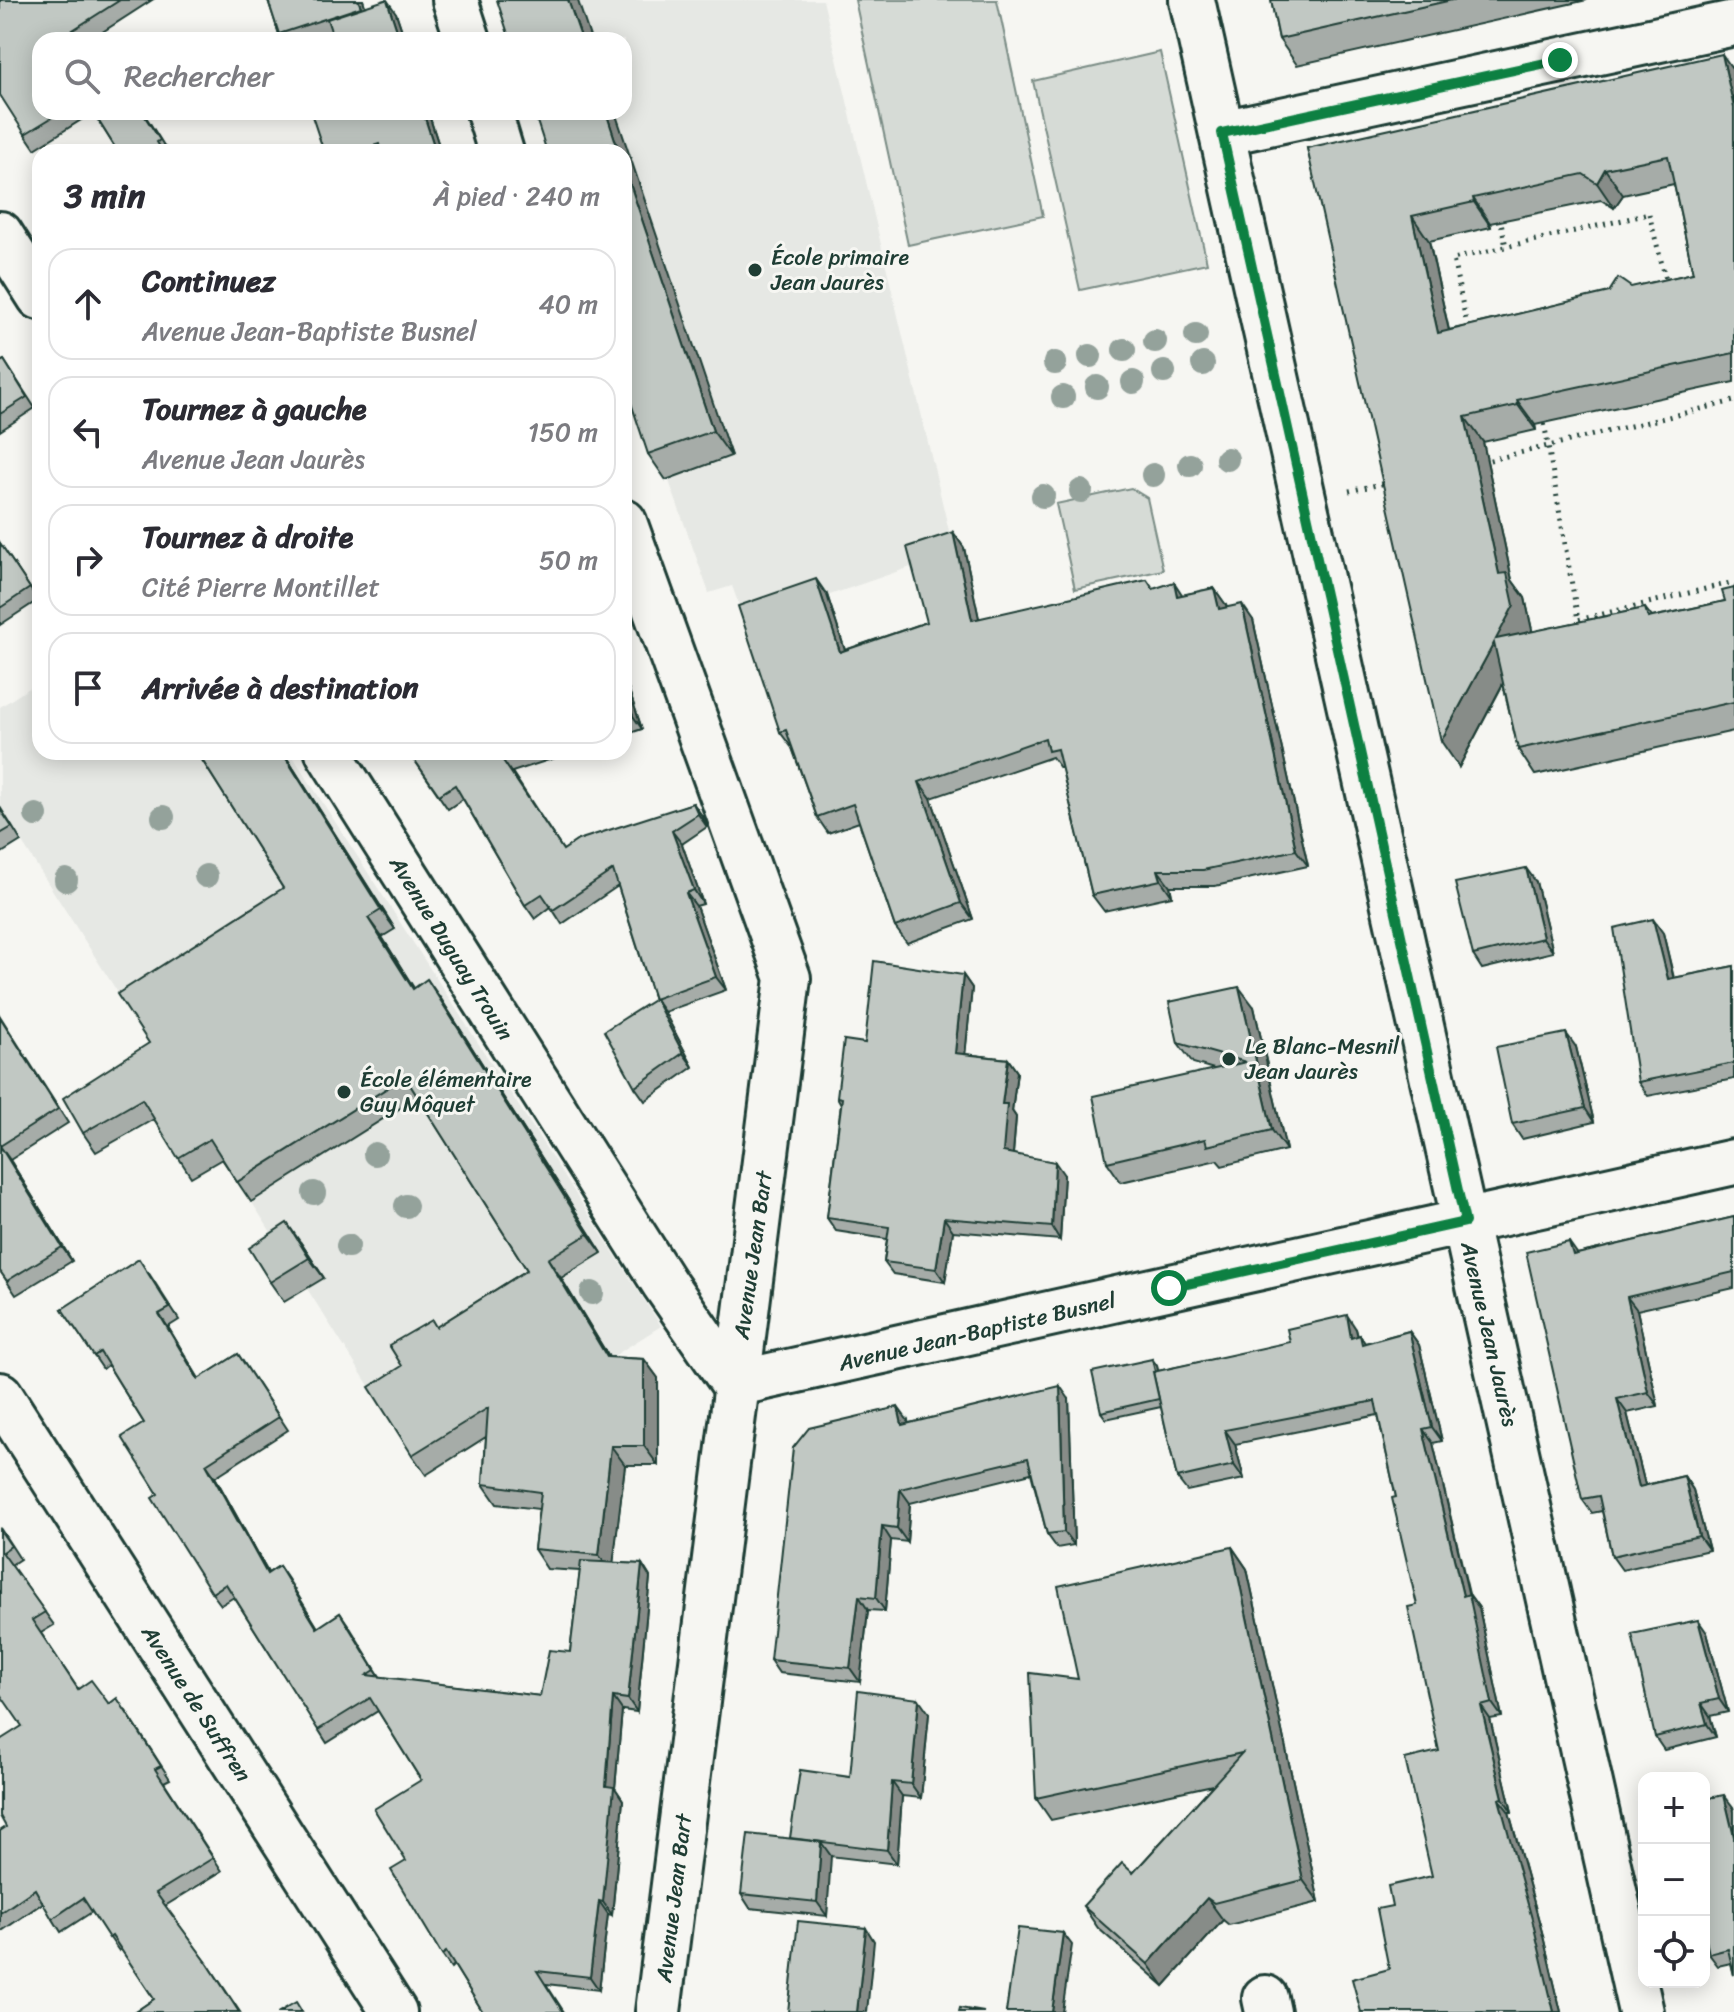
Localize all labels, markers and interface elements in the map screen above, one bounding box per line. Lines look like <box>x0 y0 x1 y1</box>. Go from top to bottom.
search box <box>32 32 632 120</box>
route end <box>1542 42 1578 78</box>
text: Rechercher <box>124 49 274 103</box>
icon: search <box>60 54 104 98</box>
text: 3 min <box>64 166 145 226</box>
text: À pied · 240 m <box>433 173 600 219</box>
place label: École primaire Jean Jaurès <box>770 238 909 302</box>
text: Continuez <box>142 254 276 308</box>
marker: École primaire Jean Jaurès <box>746 261 764 279</box>
text: 40 m <box>539 281 598 327</box>
icon: ahead <box>66 282 110 326</box>
text: Avenue Jean-Baptiste Busnel <box>142 308 477 354</box>
text: Tournez à gauche <box>142 382 367 436</box>
text: 150 m <box>528 409 598 455</box>
icon: left <box>66 410 110 454</box>
text: Avenue Jean Jaurès <box>142 436 365 482</box>
text: Tournez à droite <box>142 510 353 564</box>
text: 50 m <box>539 537 598 583</box>
icon: right <box>66 538 110 582</box>
text: Cité Pierre Montillet <box>142 564 380 610</box>
text: Arrivée à destination <box>142 661 419 715</box>
icon: arrive <box>66 666 110 710</box>
street label: Avenue Duguay Trouin <box>378 847 524 1049</box>
place label: Le Blanc-Mesnil Jean Jaurès <box>1244 1027 1400 1091</box>
marker: Le Blanc-Mesnil Jean Jaurès <box>1220 1050 1238 1068</box>
place label: École élémentaire Guy Môquet <box>360 1060 532 1124</box>
marker: École élémentaire Guy Môquet <box>335 1083 353 1101</box>
street label: Avenue Jean Bart <box>721 1167 784 1343</box>
street label: Avenue Jean Jaurès <box>1449 1237 1530 1430</box>
route start <box>1151 1270 1187 1306</box>
street label: Avenue Jean-Baptiste Busnel <box>834 1280 1120 1383</box>
street label: Avenue de Suffren <box>130 1616 262 1790</box>
map controls <box>1638 1772 1710 1988</box>
button: + <box>1638 1772 1710 1844</box>
street label: Avenue Jean Bart <box>644 1811 703 1985</box>
button: − <box>1638 1844 1710 1916</box>
button: locate <box>1638 1916 1710 1988</box>

